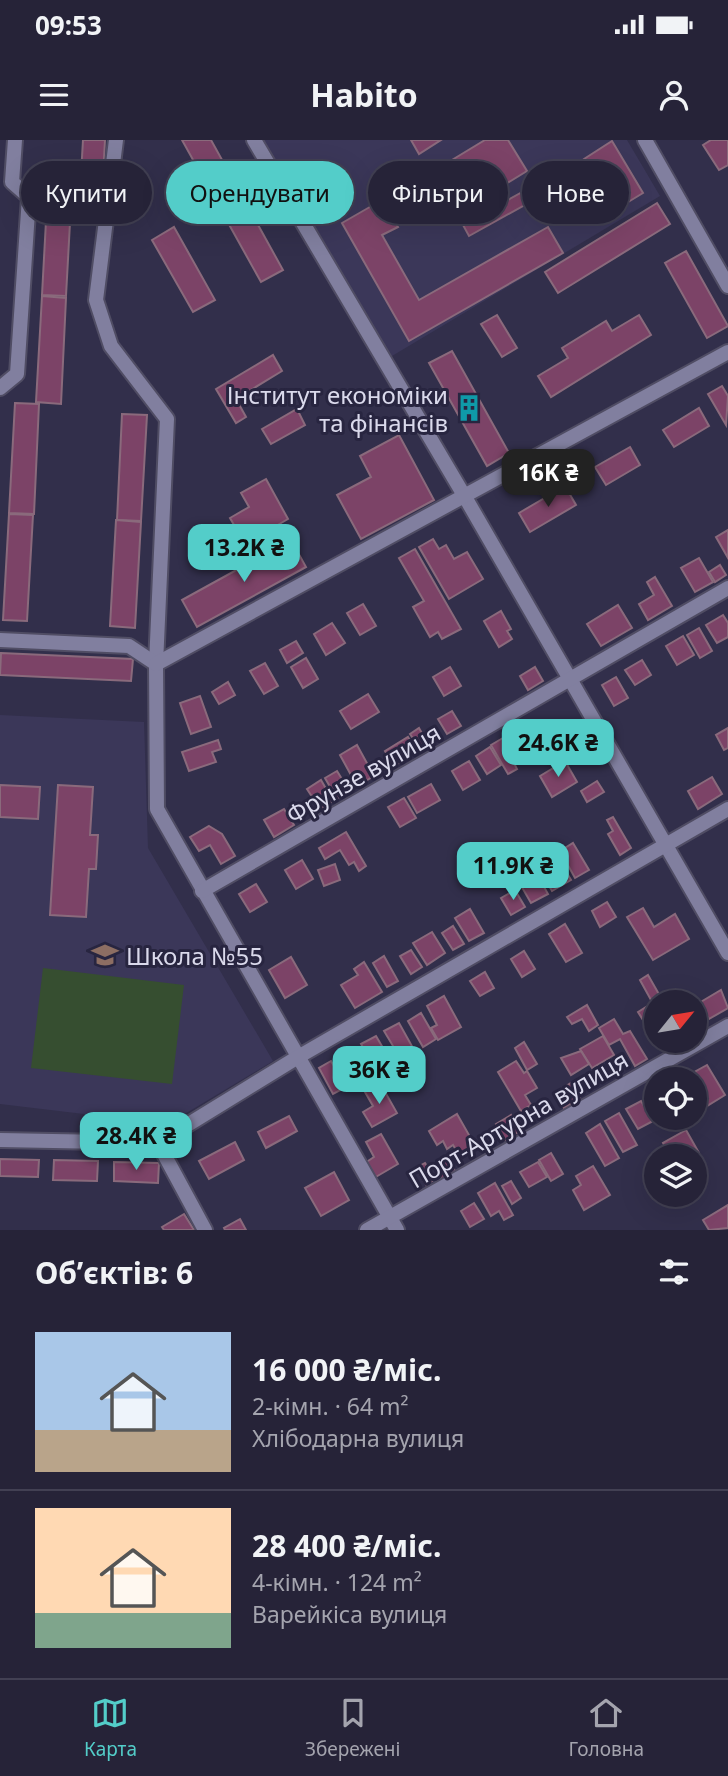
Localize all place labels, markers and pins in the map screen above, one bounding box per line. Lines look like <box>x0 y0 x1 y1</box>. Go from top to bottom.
place label: Інститут економіки та фінансів <box>227 378 448 439</box>
building icon: Інститут економіки та фінансів <box>454 393 484 423</box>
pin: 16K ₴ <box>499 450 597 509</box>
pin: 13.2K ₴ <box>179 524 309 584</box>
pin: 24.6K ₴ <box>493 720 623 779</box>
pin: 11.9K ₴ <box>448 842 578 902</box>
place label: Школа №55 <box>126 939 263 972</box>
school or university icon: Школа №55 <box>90 940 120 970</box>
pin: 36K ₴ <box>330 1046 428 1106</box>
pin: 28.4K ₴ <box>71 1112 201 1172</box>

